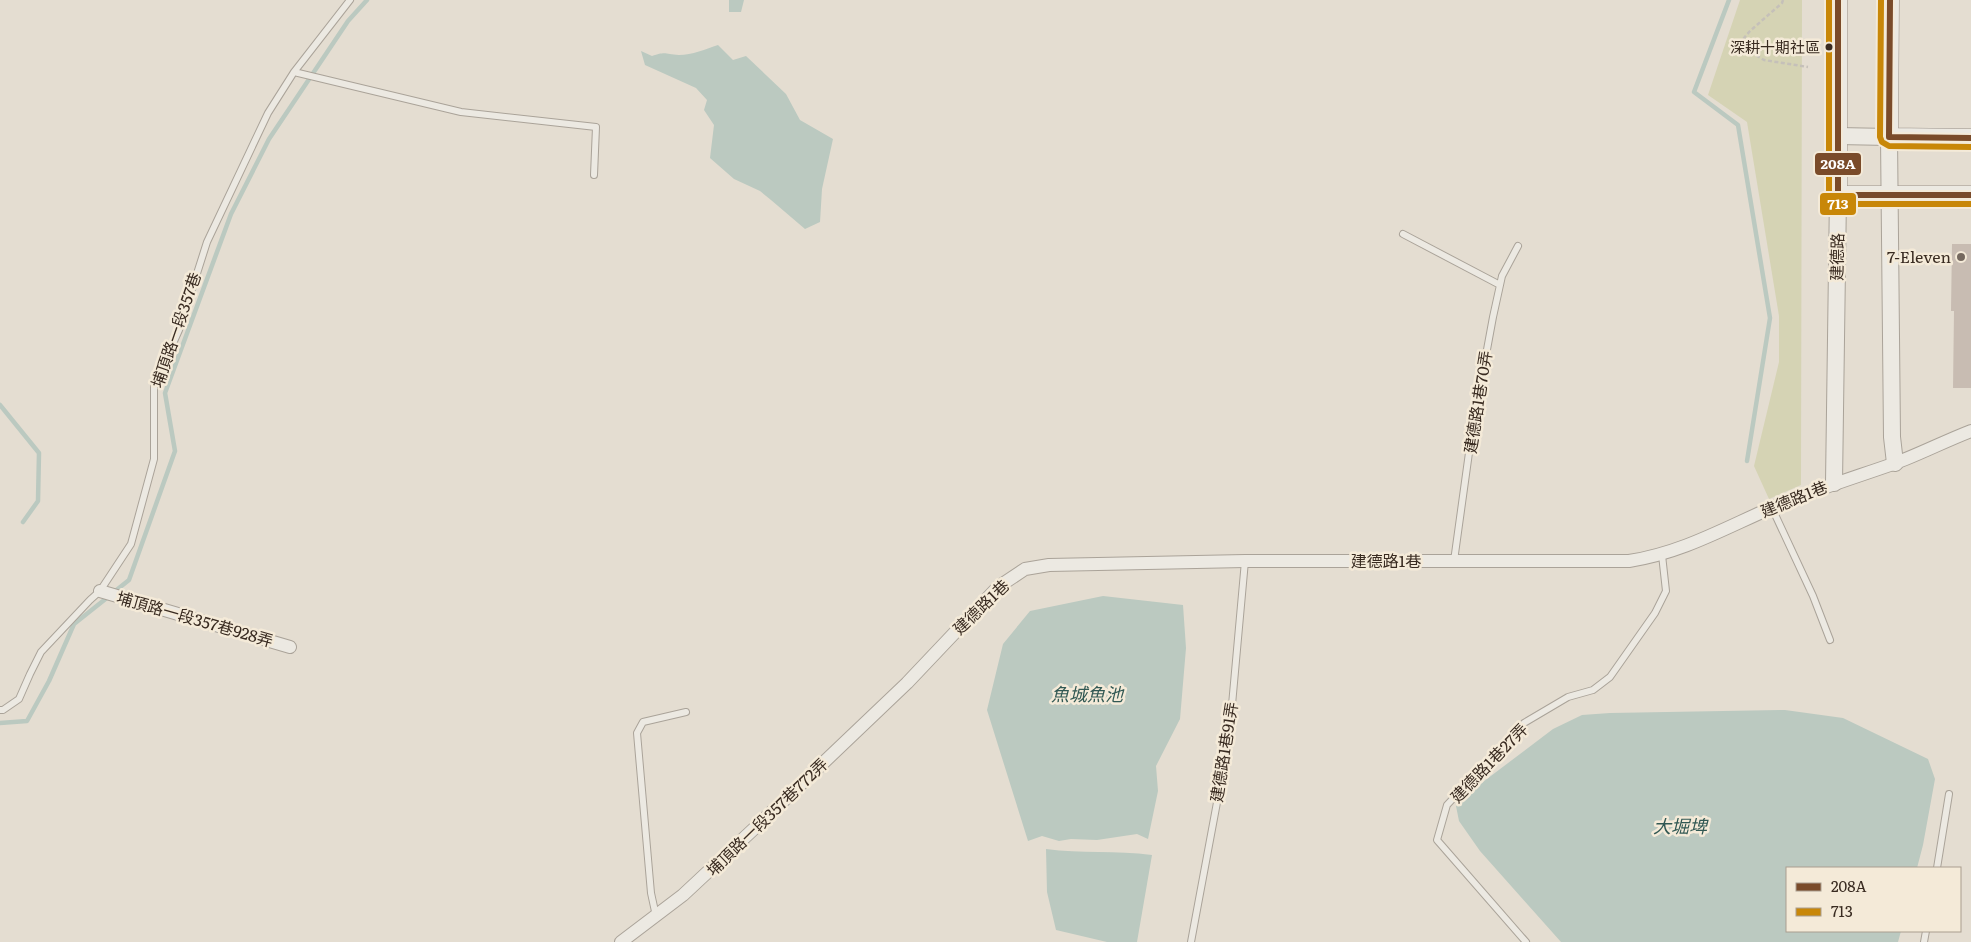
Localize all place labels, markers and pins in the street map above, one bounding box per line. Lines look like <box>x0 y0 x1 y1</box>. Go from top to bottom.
place label: 深耕十期社區 <box>1730 35 1820 58</box>
marker: 深耕十期社區 <box>1824 42 1834 52</box>
place label: 7-Eleven <box>1887 244 1951 268</box>
marker: 7-Eleven <box>1955 251 1967 263</box>

